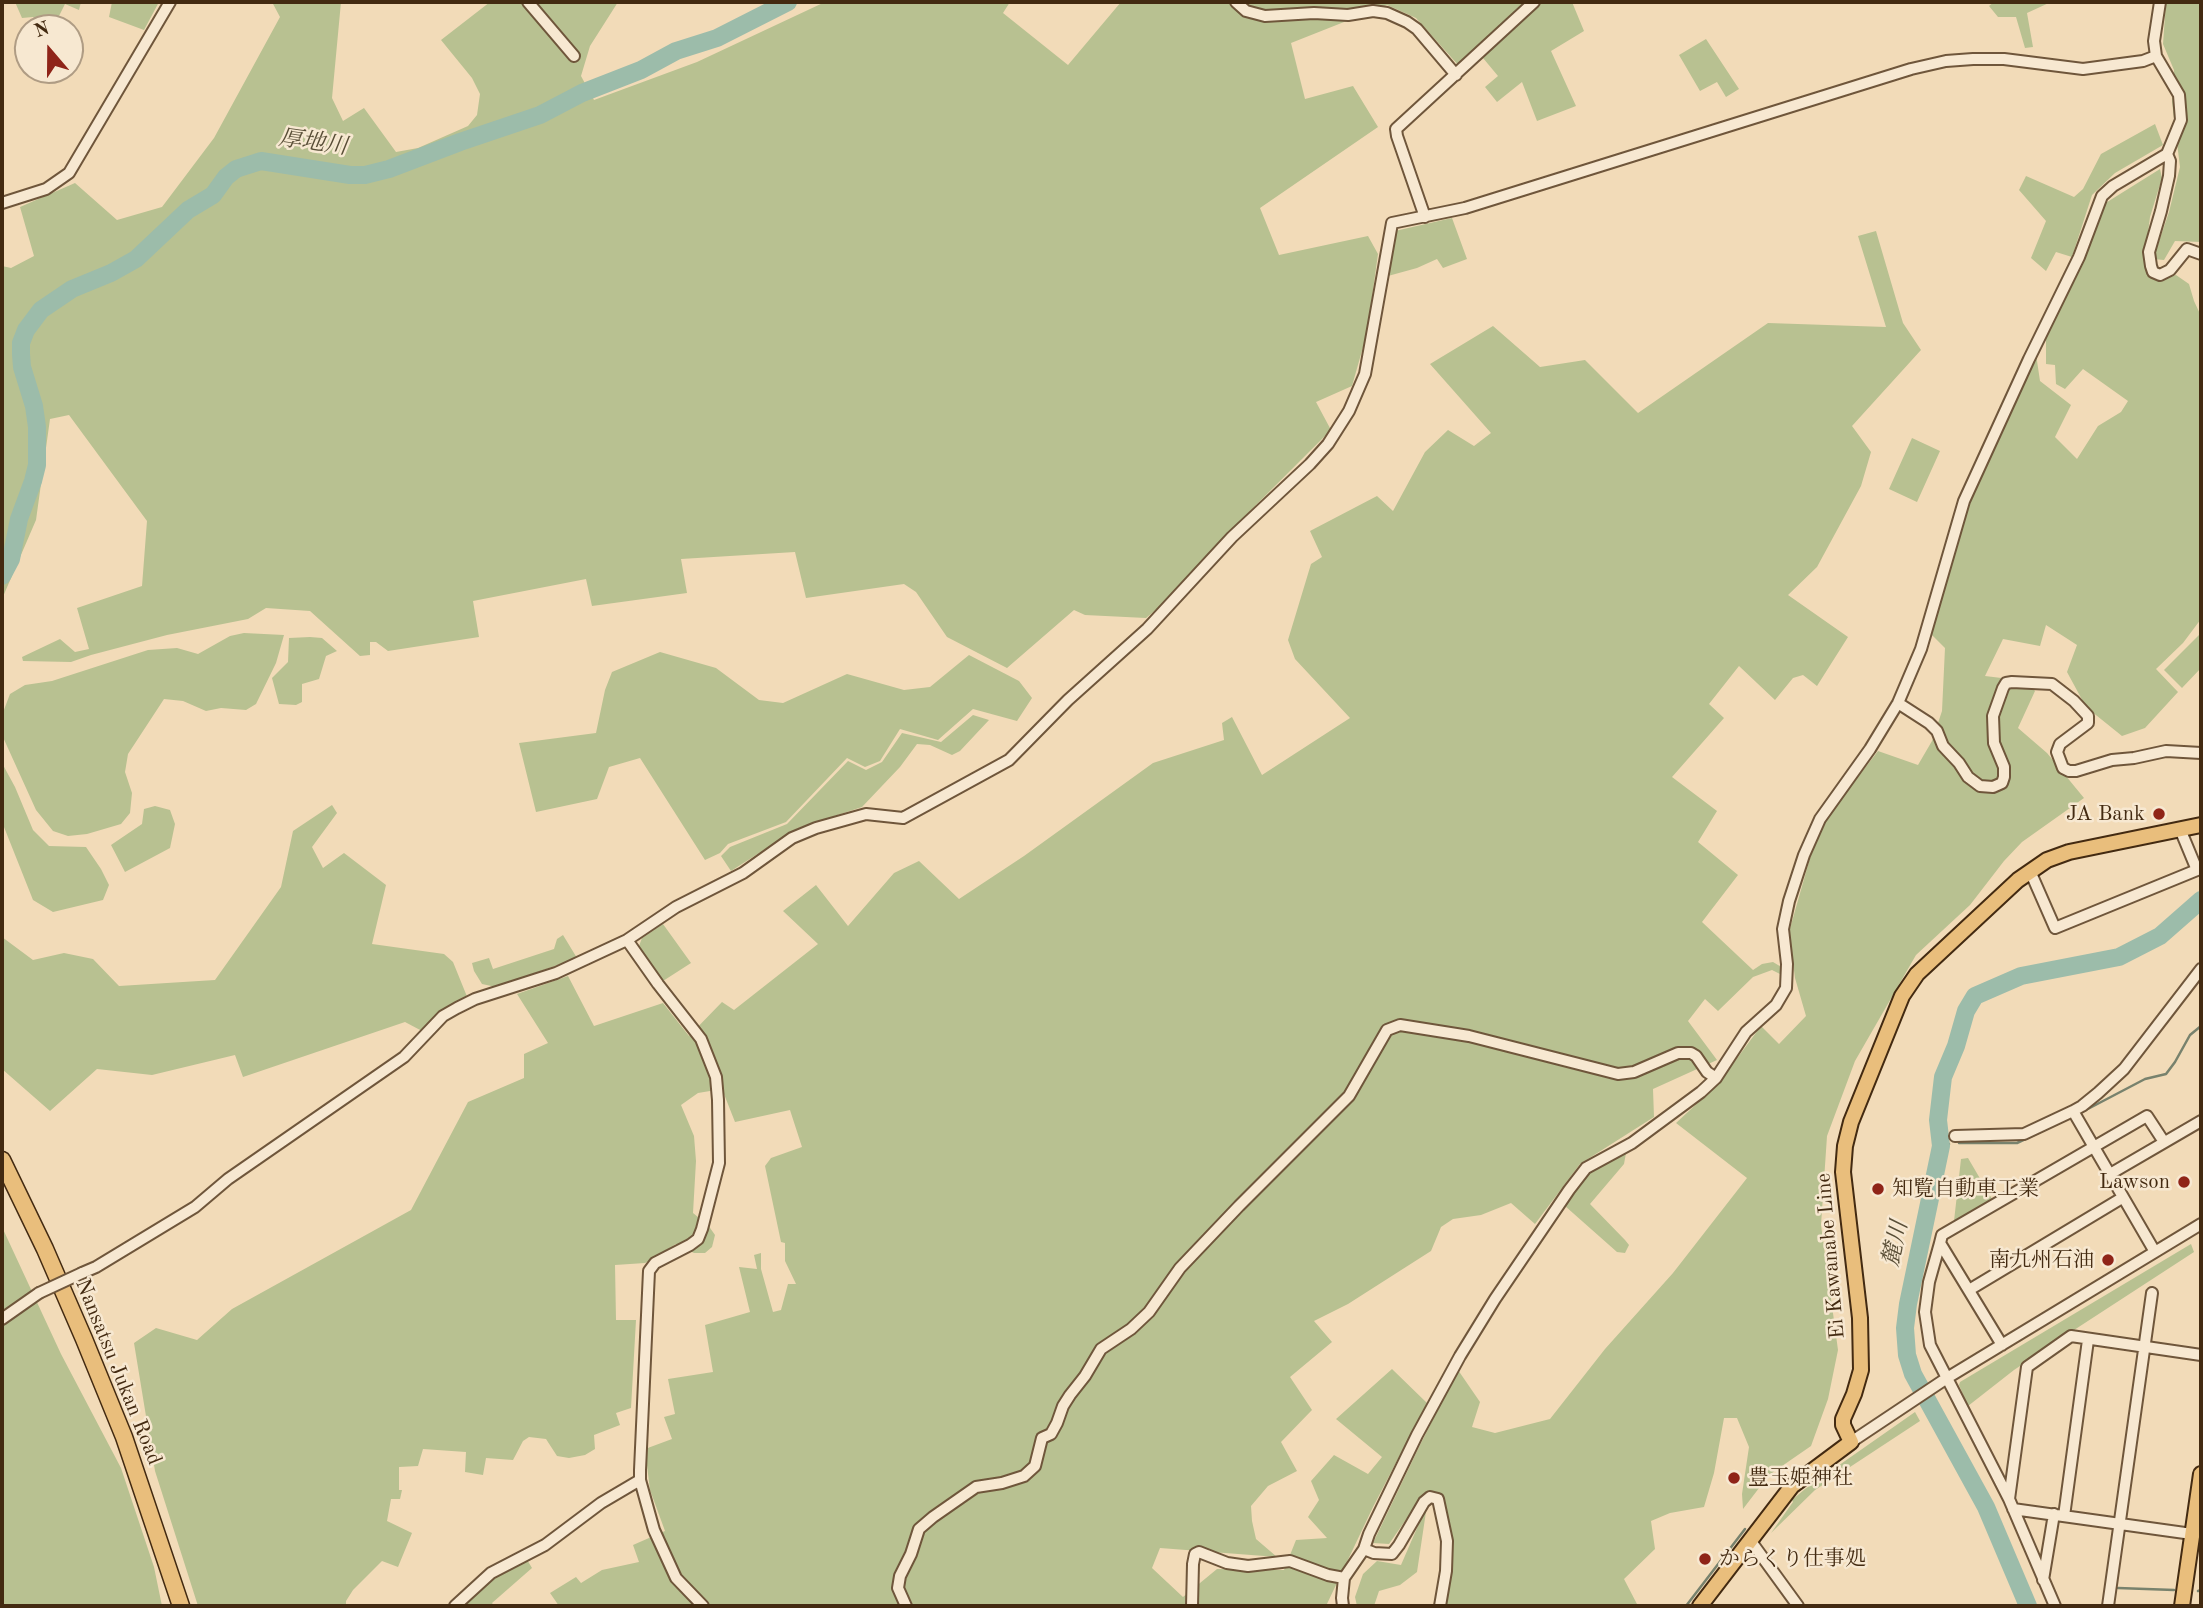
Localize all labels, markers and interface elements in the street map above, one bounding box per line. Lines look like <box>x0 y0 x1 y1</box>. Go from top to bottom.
north arrow <box>14 14 84 84</box>
text: N <box>32 19 52 42</box>
water label: 厚地川 <box>277 125 349 161</box>
place label: JA Bank <box>2066 801 2145 827</box>
marker: JA Bank <box>2151 806 2167 822</box>
place label: Lawson <box>2099 1169 2170 1195</box>
street label: Ei Kawanabe Line <box>1811 1172 1851 1340</box>
marker: Lawson <box>2176 1174 2192 1190</box>
place label: 知覧自動車工業 <box>1892 1176 2039 1202</box>
marker: 知覧自動車工業 <box>1870 1181 1886 1197</box>
water label: 麓川 <box>1878 1219 1914 1269</box>
place label: 南九州石油 <box>1989 1247 2094 1273</box>
marker: 南九州石油 <box>2100 1252 2116 1268</box>
street label: Nansatsu Jukan Road <box>69 1275 167 1469</box>
place label: 豊玉姫神社 <box>1748 1465 1853 1491</box>
marker: 豊玉姫神社 <box>1726 1470 1742 1486</box>
place label: からくり仕事処 <box>1719 1546 1866 1572</box>
marker: からくり仕事処 <box>1697 1551 1713 1567</box>

